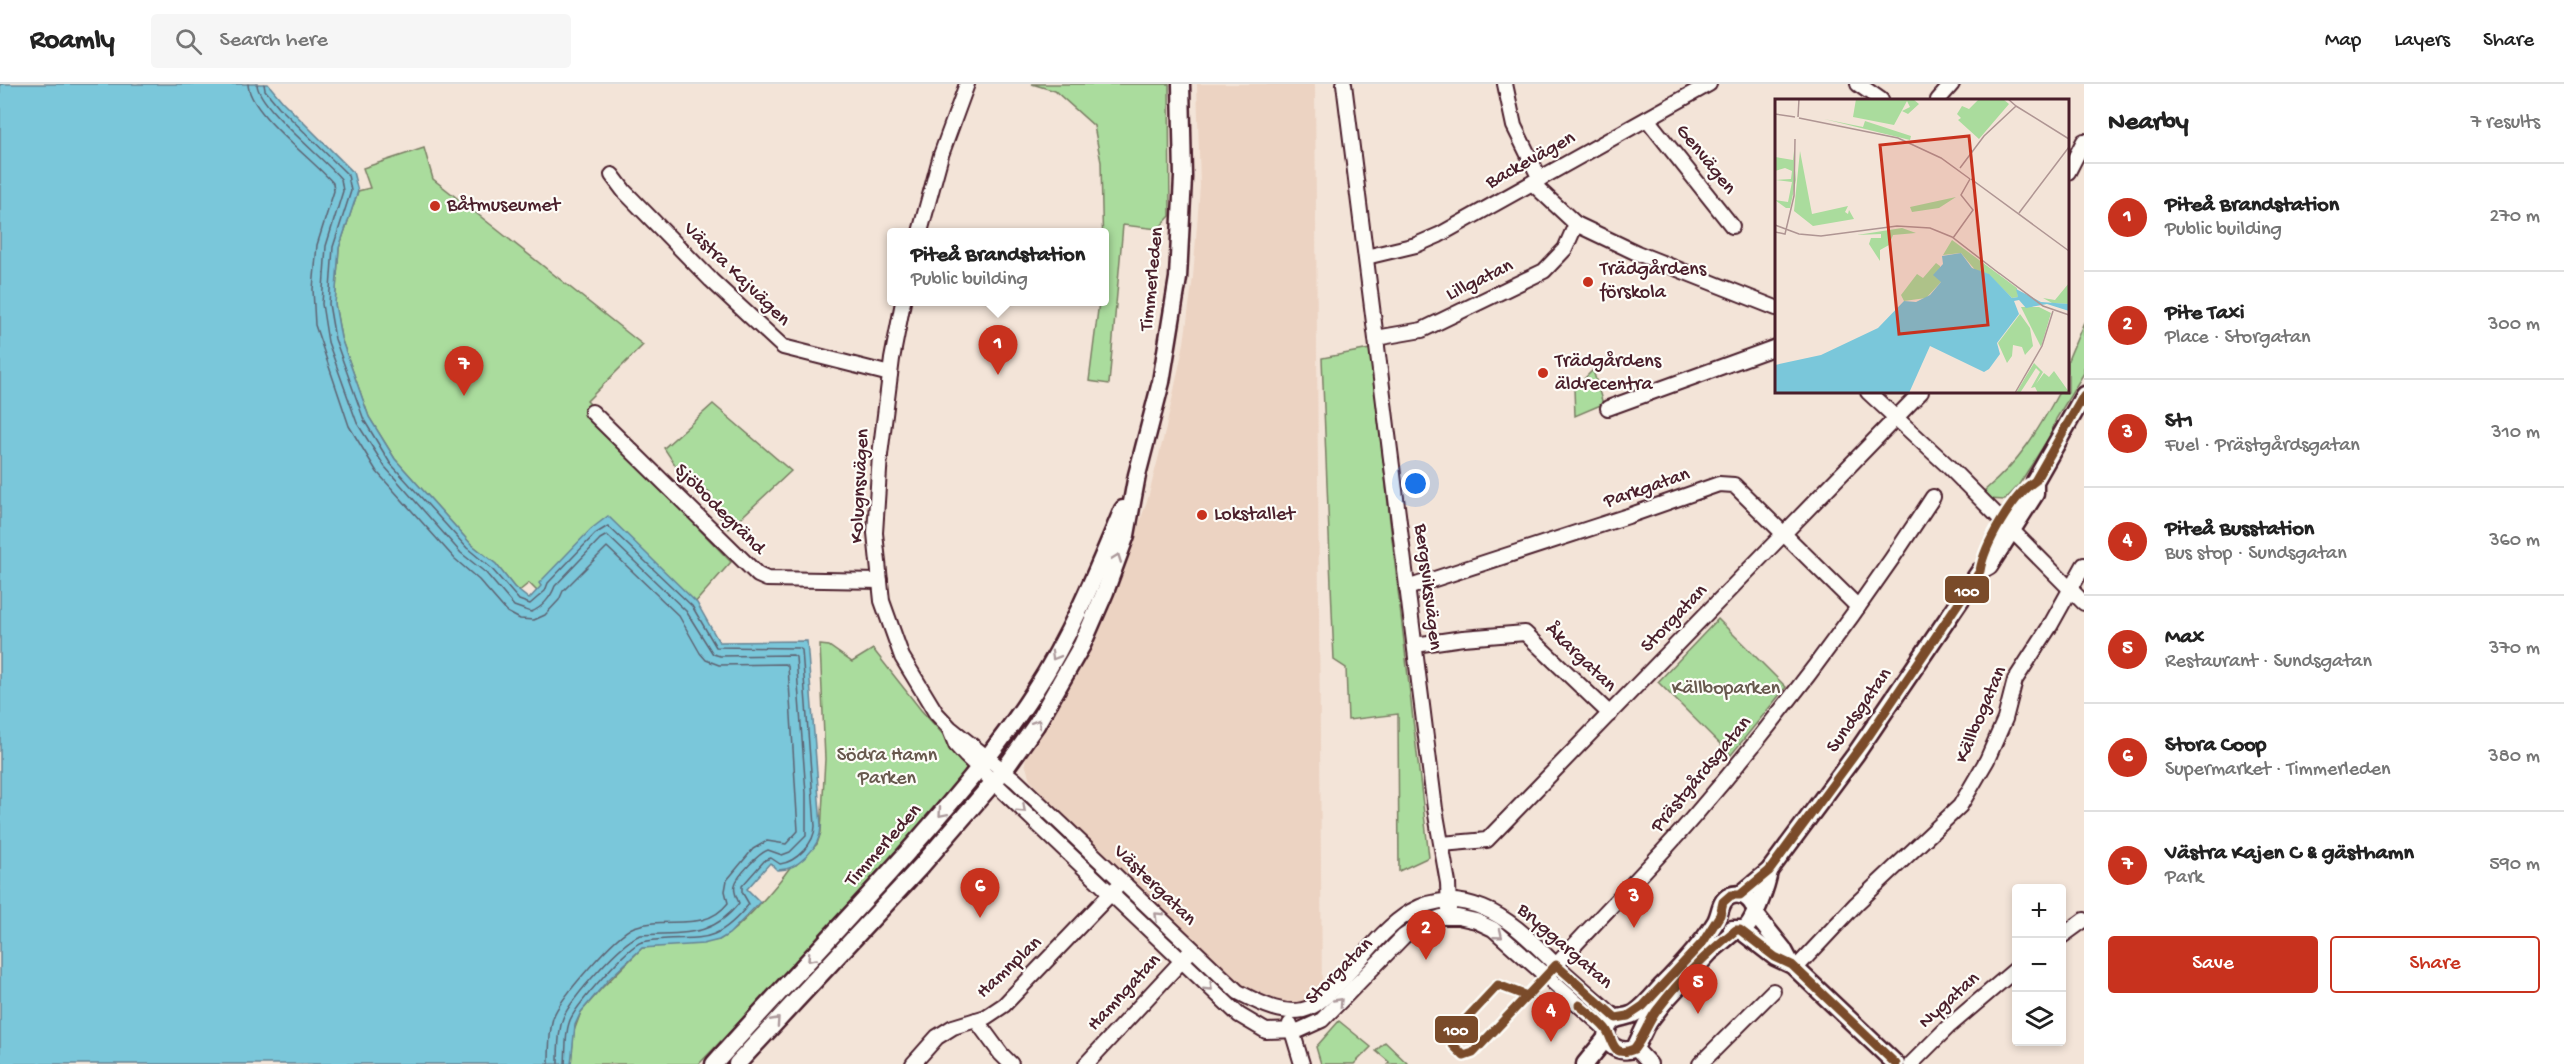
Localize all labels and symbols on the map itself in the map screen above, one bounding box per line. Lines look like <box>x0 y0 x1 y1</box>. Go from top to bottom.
inset map <box>1775 99 2069 393</box>
street label: Genvägen <box>1670 120 1741 200</box>
street label: Backevägen <box>1481 127 1580 195</box>
place label: Båtmuseumet <box>446 194 562 218</box>
marker: Båtmuseumet <box>428 199 442 213</box>
street label: Västra Kajvägen <box>677 217 795 332</box>
street label: Timmerleden <box>1136 226 1170 333</box>
street label: Lillgatan <box>1443 255 1518 307</box>
place label: Trädgårdens förskola <box>1599 258 1707 305</box>
marker: Trädgårdens förskola <box>1581 275 1595 289</box>
pin: 1 <box>978 326 1018 375</box>
pin: 7 <box>444 346 484 396</box>
place label: Trädgårdens äldrecentra <box>1554 350 1662 397</box>
marker: Trädgårdens äldrecentra <box>1536 366 1550 380</box>
street label: Kolugnsvägen <box>847 428 876 544</box>
street label: Sjöbodegränd <box>669 460 771 562</box>
street label: Parkgatan <box>1600 463 1693 515</box>
your location <box>1401 469 1430 498</box>
place label: Lokstallet <box>1214 504 1296 527</box>
marker: Lokstallet <box>1195 508 1209 522</box>
street label: Bergsviksvägen <box>1408 522 1446 652</box>
one-way arrow <box>1110 553 1123 564</box>
line badge: 100 <box>1944 575 1990 604</box>
street label: Storgatan <box>1637 580 1714 658</box>
text: 100 <box>1954 584 1979 603</box>
street label: Åkargatan <box>1540 616 1623 698</box>
one-way arrow <box>1051 650 1062 660</box>
street label: Källbogatan <box>1951 663 2013 767</box>
street label: Sundsgatan <box>1822 664 1898 758</box>
park label: Källboparken <box>1672 678 1781 701</box>
street label: Prästgårdsgatan <box>1645 711 1758 839</box>
one-way arrow <box>1030 718 1041 729</box>
park label: Södra Hamn Parken <box>837 745 938 791</box>
street label: Timmerleden <box>840 799 928 893</box>
one-way arrow <box>1015 802 1026 813</box>
one-way arrow <box>938 806 949 817</box>
street label: Västergatan <box>1107 840 1201 932</box>
pin: 6 <box>960 868 1000 918</box>
pin: 3 <box>1614 878 1654 928</box>
street label: Bryggargatan <box>1511 899 1617 995</box>
pin: 2 <box>1406 910 1446 960</box>
one-way arrow <box>1154 912 1165 923</box>
one-way arrow <box>1492 927 1503 938</box>
street label: Hamnplan <box>973 932 1048 1004</box>
street label: Storgatan <box>1301 933 1379 1011</box>
street label: Hamngatan <box>1083 949 1167 1036</box>
one-way arrow <box>807 951 818 962</box>
pin: 5 <box>1678 964 1718 1014</box>
street label: Nygatan <box>1915 967 1986 1034</box>
one-way arrow <box>1202 979 1213 990</box>
pin: 4 <box>1532 992 1570 1042</box>
one-way arrow <box>1332 998 1343 1009</box>
line badge: 100 <box>1434 1015 1479 1044</box>
one-way arrow <box>769 1017 780 1028</box>
text: 100 <box>1443 1023 1468 1042</box>

